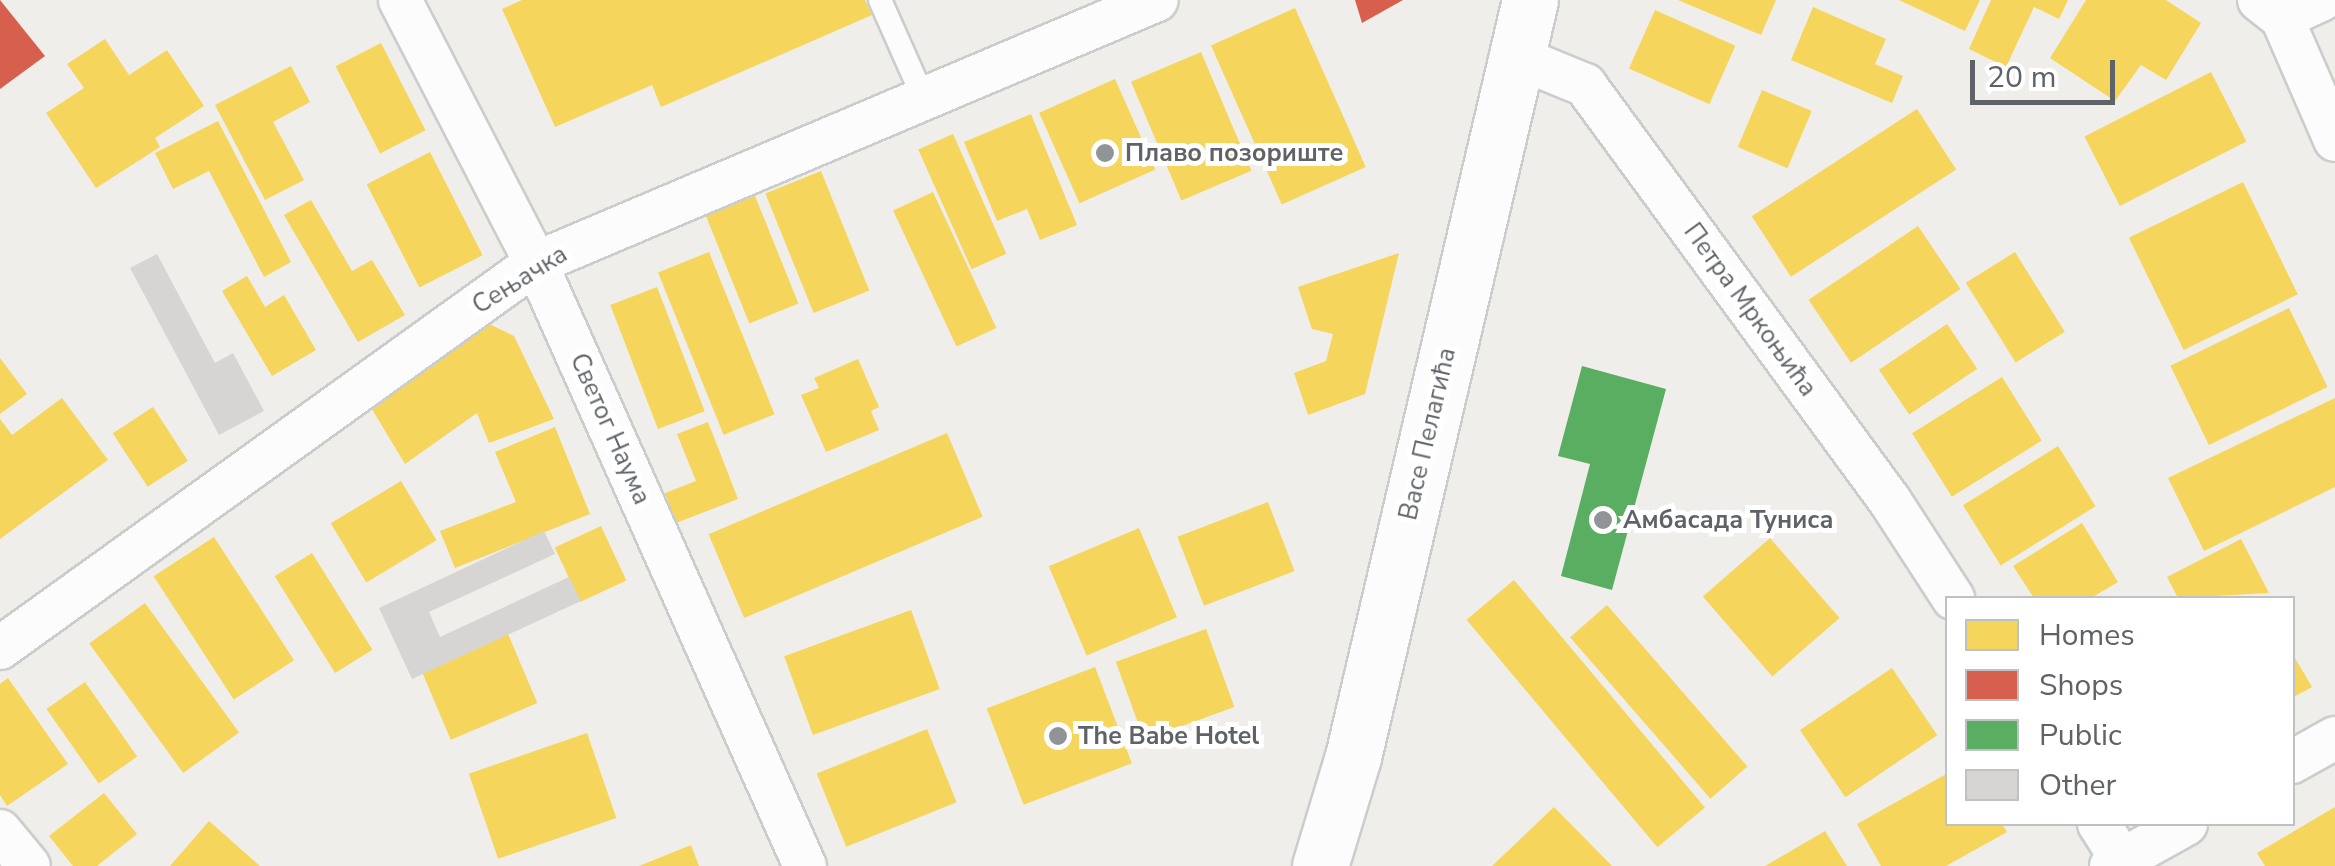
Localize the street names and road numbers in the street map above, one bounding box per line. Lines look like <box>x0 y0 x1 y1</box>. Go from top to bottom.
street label: Петра Мркоњића <box>1677 218 1823 402</box>
street label: Сењачка <box>467 239 573 321</box>
street label: Васе Пелагића <box>1394 345 1462 523</box>
street label: Светог Наума <box>563 349 657 509</box>

